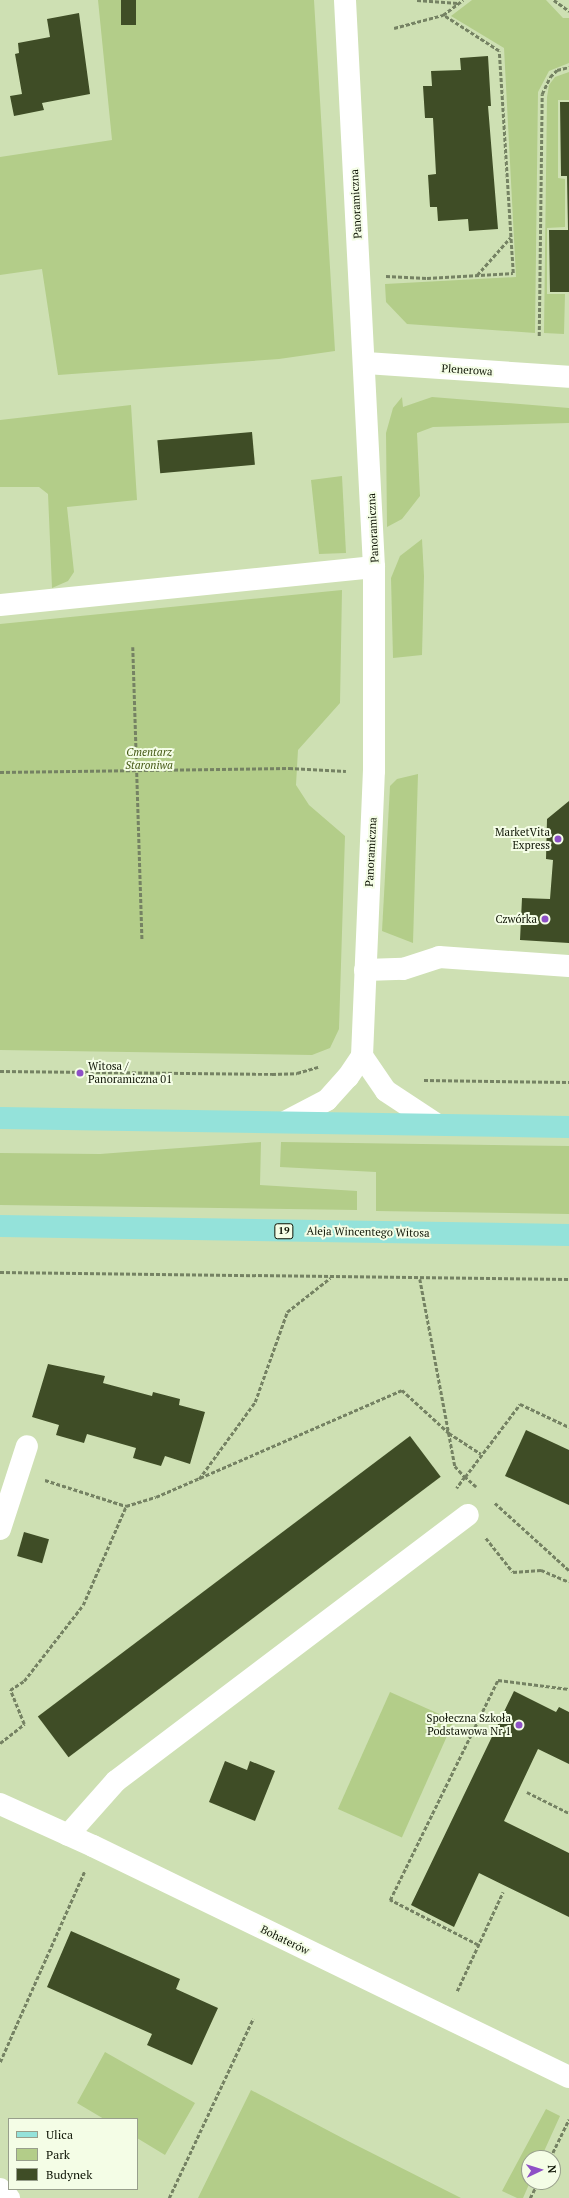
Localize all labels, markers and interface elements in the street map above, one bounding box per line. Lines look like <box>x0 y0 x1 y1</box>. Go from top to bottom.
street label: Panoramiczna <box>348 169 364 239</box>
street label: Plenerowa <box>441 362 493 378</box>
street label: Panoramiczna <box>365 493 381 563</box>
park label: Cmentarz Staroniwa <box>125 746 173 772</box>
street label: Panoramiczna <box>363 817 379 887</box>
place label: MarketVita Express <box>495 826 550 852</box>
marker: MarketVita Express <box>553 834 563 844</box>
place label: Czwórka <box>496 912 537 926</box>
marker: Czwórka <box>540 914 550 924</box>
place label: Witosa / Panoramiczna 01 <box>88 1060 172 1086</box>
marker: Witosa / Panoramiczna 01 <box>75 1068 85 1078</box>
road number: 19 <box>274 1223 294 1239</box>
street label: Aleja Wincentego Witosa <box>306 1224 430 1240</box>
place label: Społeczna Szkoła Podstawowa Nr 1 <box>427 1712 511 1738</box>
marker: Społeczna Szkoła Podstawowa Nr 1 <box>514 1720 524 1730</box>
street label: Bohaterów <box>258 1923 312 1957</box>
legend <box>8 2118 138 2190</box>
text: Ulica <box>46 2127 73 2142</box>
text: Park <box>46 2147 70 2162</box>
north arrow <box>521 2150 561 2190</box>
text: N <box>545 2165 559 2174</box>
text: Budynek <box>46 2167 92 2182</box>

